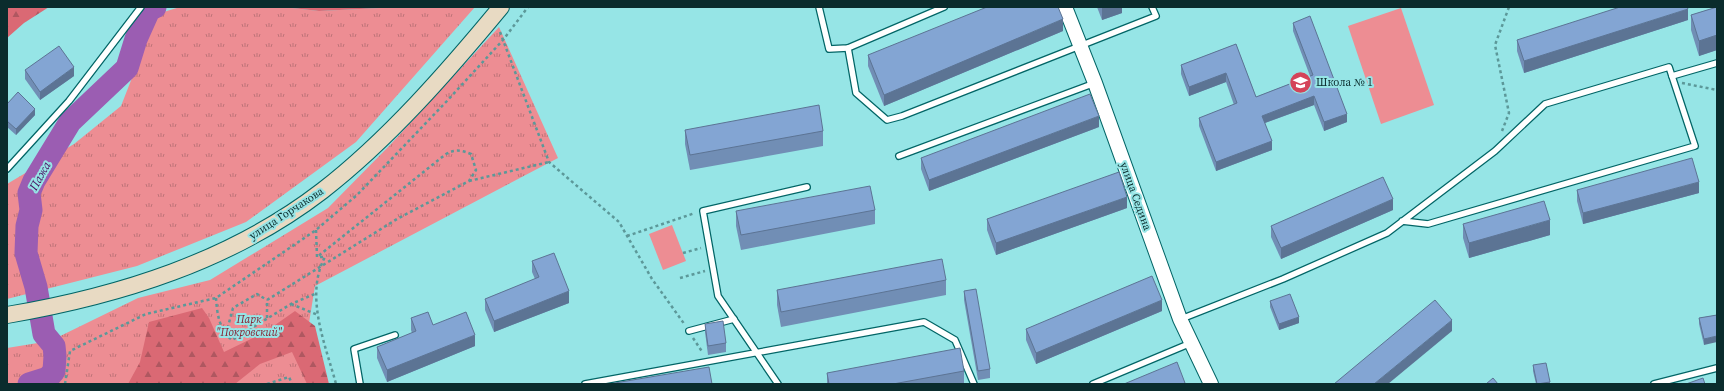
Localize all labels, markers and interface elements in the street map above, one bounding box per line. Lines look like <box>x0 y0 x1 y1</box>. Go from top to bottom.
school or university icon: Школа № 1 <box>1287 69 1313 95</box>
place label: Школа № 1 <box>1316 75 1373 90</box>
water label: Пажа <box>25 158 55 194</box>
street label: улица Седина <box>1116 160 1155 233</box>
street label: улица Горчакова <box>246 184 327 243</box>
park label: Парк "Покровский" <box>216 312 282 340</box>

